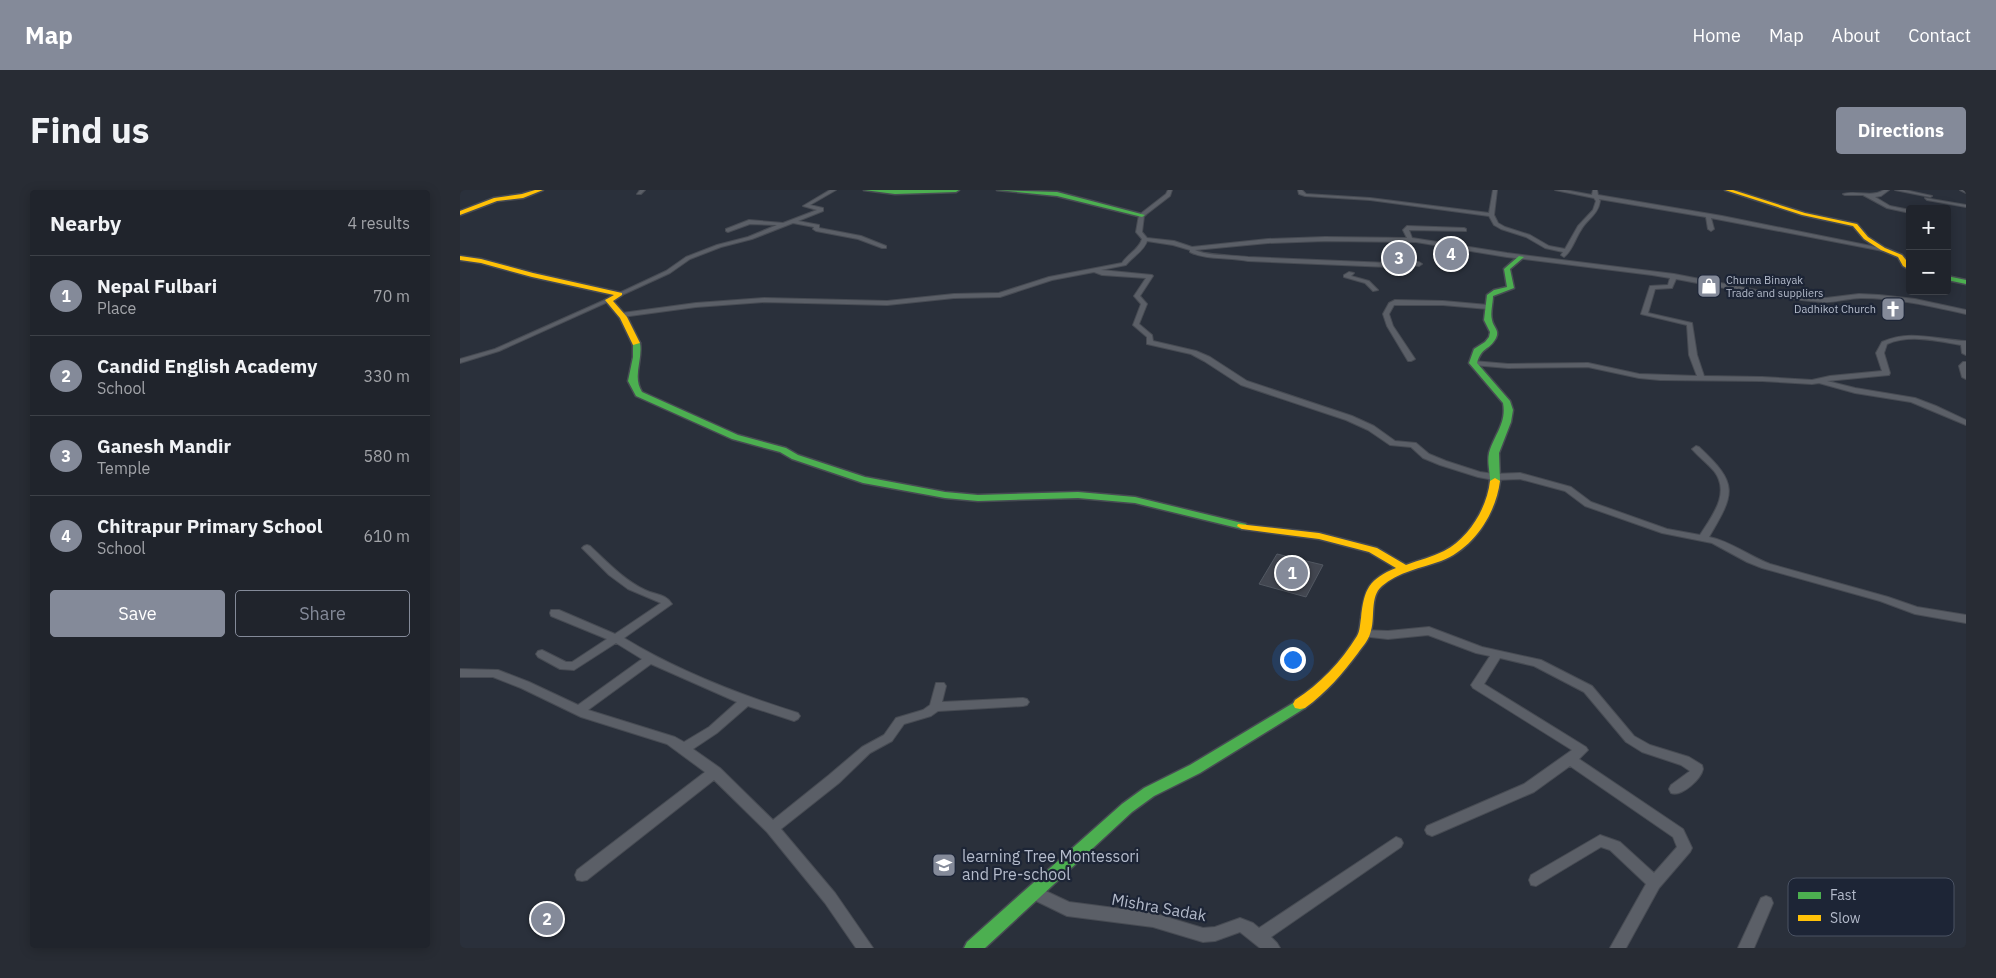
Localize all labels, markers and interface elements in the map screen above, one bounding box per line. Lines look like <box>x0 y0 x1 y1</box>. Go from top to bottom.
text: Map <box>25 19 73 51</box>
text: Home <box>1693 24 1741 47</box>
text: Map <box>1769 24 1804 47</box>
text: About <box>1832 24 1880 47</box>
text: Contact <box>1908 24 1971 47</box>
text: Find us <box>30 107 149 153</box>
button: Directions <box>1836 107 1966 154</box>
map controls <box>1906 205 1951 295</box>
button: + <box>1906 205 1951 250</box>
text: Nearby <box>50 209 121 237</box>
text: 4 results <box>347 213 410 233</box>
pin: 4 <box>1435 235 1467 273</box>
pin: 3 <box>1383 239 1415 277</box>
button: − <box>1906 250 1951 295</box>
shop icon: Churna Binayak Trade and suppliers <box>1696 273 1722 299</box>
place label: Churna Binayak Trade and suppliers <box>1726 273 1823 300</box>
text: Nepal Fulbari <box>97 274 217 298</box>
text: 1 <box>61 286 71 306</box>
text: 70 m <box>373 286 410 306</box>
church icon: Dadhikot Church <box>1880 296 1906 322</box>
text: Place <box>97 298 136 318</box>
place label: Dadhikot Church <box>1794 302 1876 316</box>
text: Candid English Academy <box>97 354 317 378</box>
text: 2 <box>61 366 71 386</box>
text: 330 m <box>363 366 410 386</box>
text: School <box>97 378 146 398</box>
text: Ganesh Mandir <box>97 434 231 458</box>
text: 3 <box>61 446 71 466</box>
text: 580 m <box>363 446 410 466</box>
text: Temple <box>97 458 150 478</box>
text: Chitrapur Primary School <box>97 514 322 538</box>
text: 4 <box>61 526 71 546</box>
text: 610 m <box>363 526 410 546</box>
text: School <box>97 538 146 558</box>
pin: 1 <box>1276 554 1308 592</box>
button: Save <box>50 590 225 637</box>
button: Share <box>235 590 410 637</box>
your location <box>1280 647 1306 673</box>
place label: learning Tree Montessori and Pre-school <box>962 846 1139 884</box>
school or university icon: learning Tree Montessori and Pre-school <box>931 852 957 878</box>
legend <box>1788 878 1954 936</box>
text: Fast <box>1830 886 1856 904</box>
street label: Mishra Sadak <box>1110 889 1209 925</box>
pin: 2 <box>531 900 563 938</box>
text: Slow <box>1830 909 1861 927</box>

